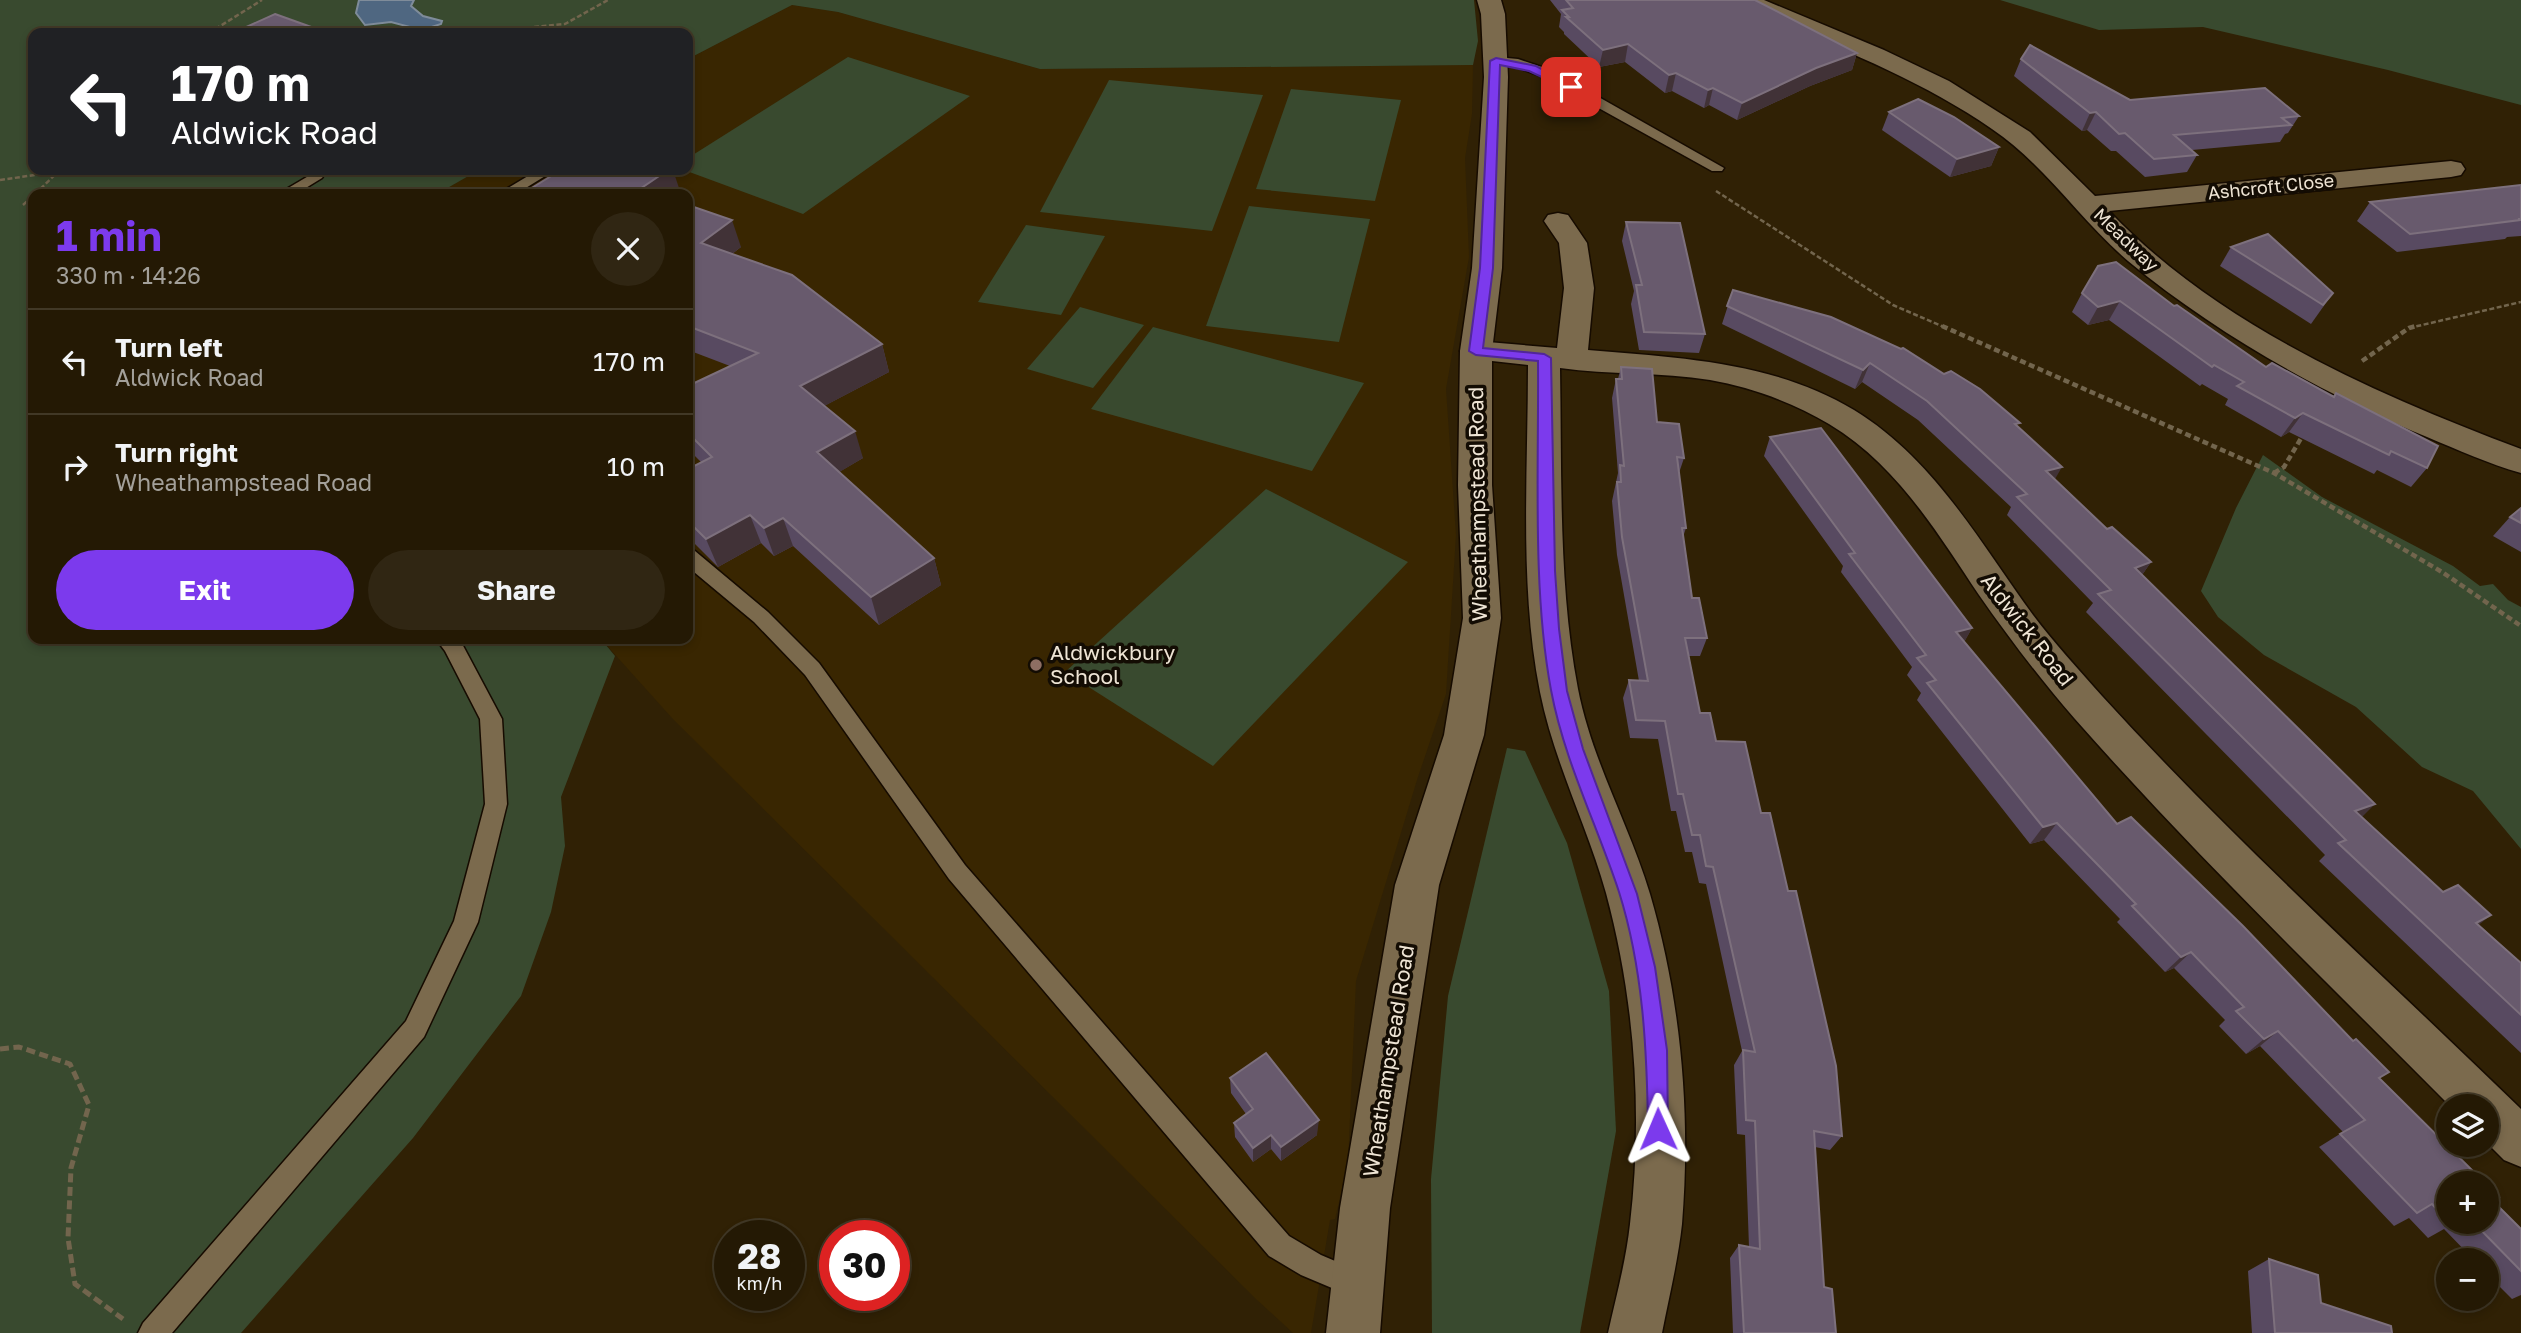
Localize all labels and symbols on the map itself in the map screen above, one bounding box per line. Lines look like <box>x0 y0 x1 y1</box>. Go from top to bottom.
pin <box>1541 57 1601 117</box>
street label: Ashcroft Close <box>2207 168 2335 204</box>
street label: Meadway <box>2090 203 2164 275</box>
street label: Wheathampstead Road <box>1462 386 1492 622</box>
street label: Aldwick Road <box>1976 568 2080 691</box>
place label: Aldwickbury School <box>1050 639 1175 689</box>
marker: Aldwickbury School <box>1028 657 1044 673</box>
street label: Wheathampstead Road <box>1357 943 1419 1179</box>
position arrow <box>1621 1092 1695 1166</box>
speed limit sign: 30 <box>819 1220 910 1311</box>

